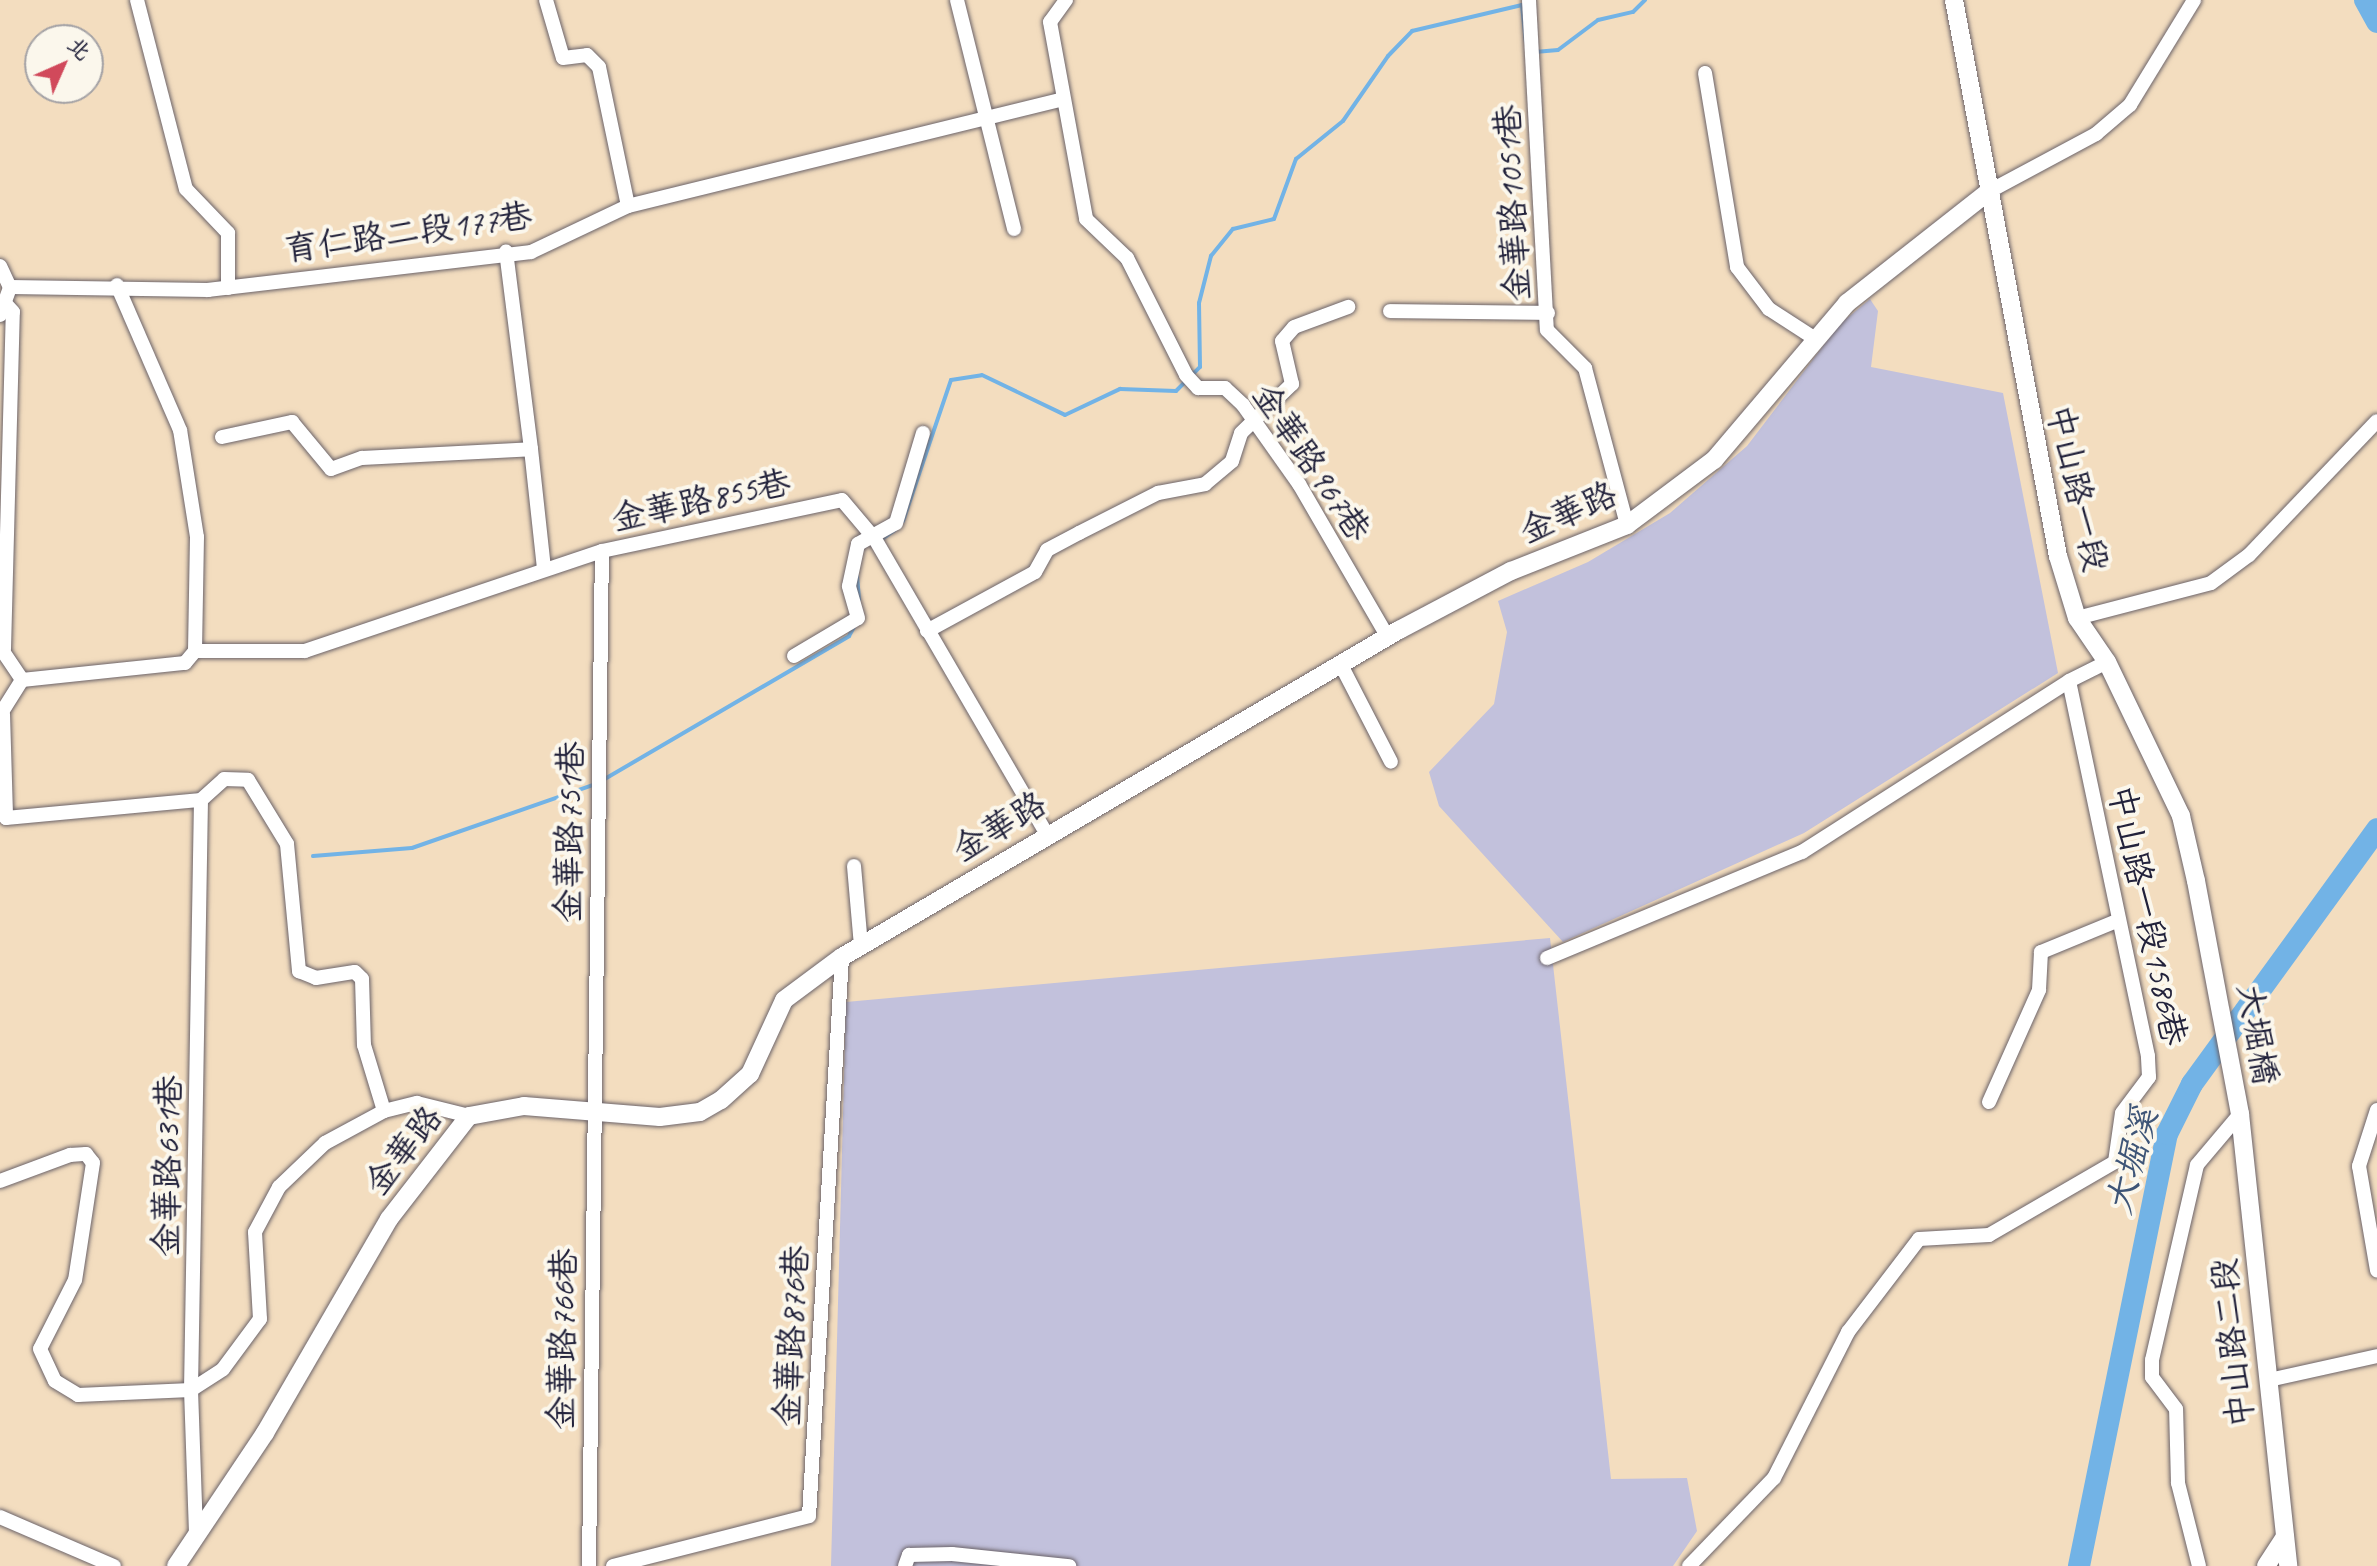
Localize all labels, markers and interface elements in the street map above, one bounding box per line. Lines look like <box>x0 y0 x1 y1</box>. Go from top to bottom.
north arrow <box>24 24 104 104</box>
text: 北 <box>62 31 97 66</box>
street label: 金華路1051巷 <box>1486 103 1538 303</box>
street label: 育仁路二段177巷 <box>281 194 535 270</box>
street label: 金華路967巷 <box>1244 375 1380 549</box>
street label: 中山路一段 <box>2039 401 2117 575</box>
street label: 金華路855巷 <box>608 461 794 539</box>
street label: 金華路 <box>1513 473 1623 551</box>
street label: 金華路751巷 <box>547 741 591 923</box>
street label: 中山路一段1586巷 <box>2100 781 2196 1049</box>
street label: 金華路 <box>945 782 1053 870</box>
street label: 大堀橋 <box>2229 980 2287 1088</box>
street label: 金華路631巷 <box>145 1075 189 1257</box>
street label: 金華路 <box>356 1097 450 1203</box>
water label: 大堀溪 <box>2097 1103 2167 1219</box>
street label: 金華路876巷 <box>766 1244 816 1428</box>
street label: 金華路766巷 <box>540 1248 584 1430</box>
street label: 中山路二段 <box>2203 1256 2261 1430</box>

